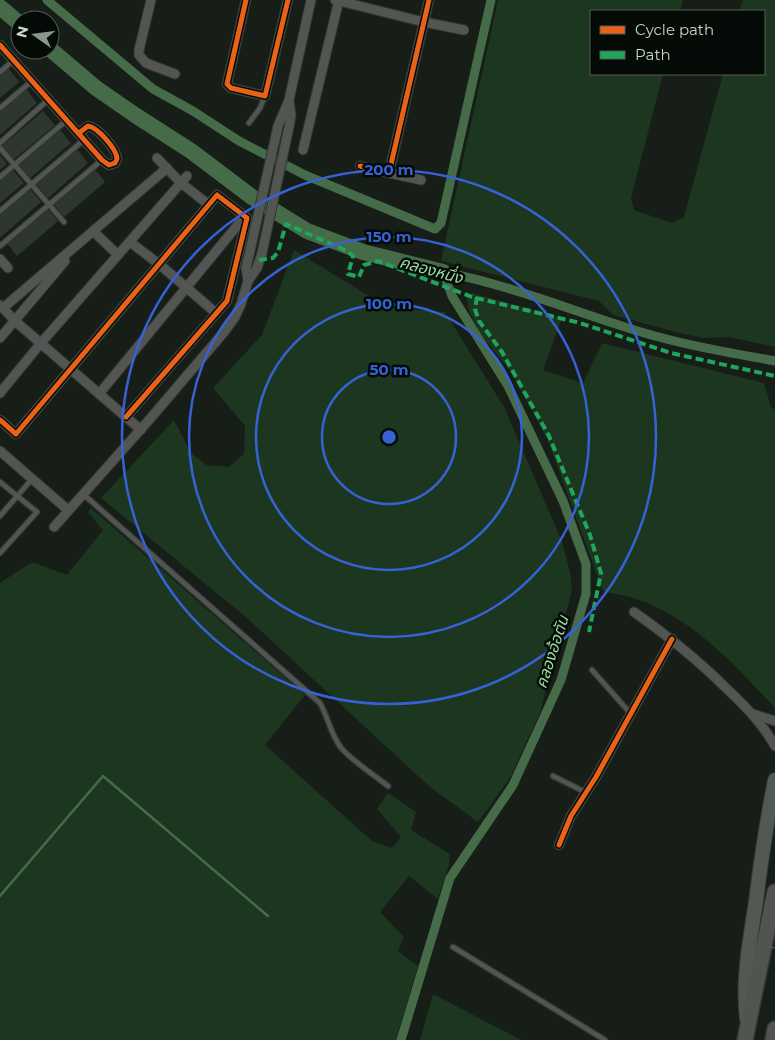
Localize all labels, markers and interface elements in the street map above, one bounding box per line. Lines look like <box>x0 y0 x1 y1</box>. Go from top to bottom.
north arrow <box>10 10 60 60</box>
legend <box>590 10 765 75</box>
text: Cycle path <box>635 20 714 39</box>
text: N <box>12 24 32 40</box>
text: Path <box>635 45 671 64</box>
text: 200 m <box>364 160 414 179</box>
text: 150 m <box>367 227 411 246</box>
water label: คลองหนึ่ง <box>397 251 466 288</box>
text: 100 m <box>366 294 412 313</box>
text: 50 m <box>369 360 409 379</box>
centre of rings <box>380 428 398 446</box>
water label: คลองอ้อตัน <box>531 612 573 691</box>

